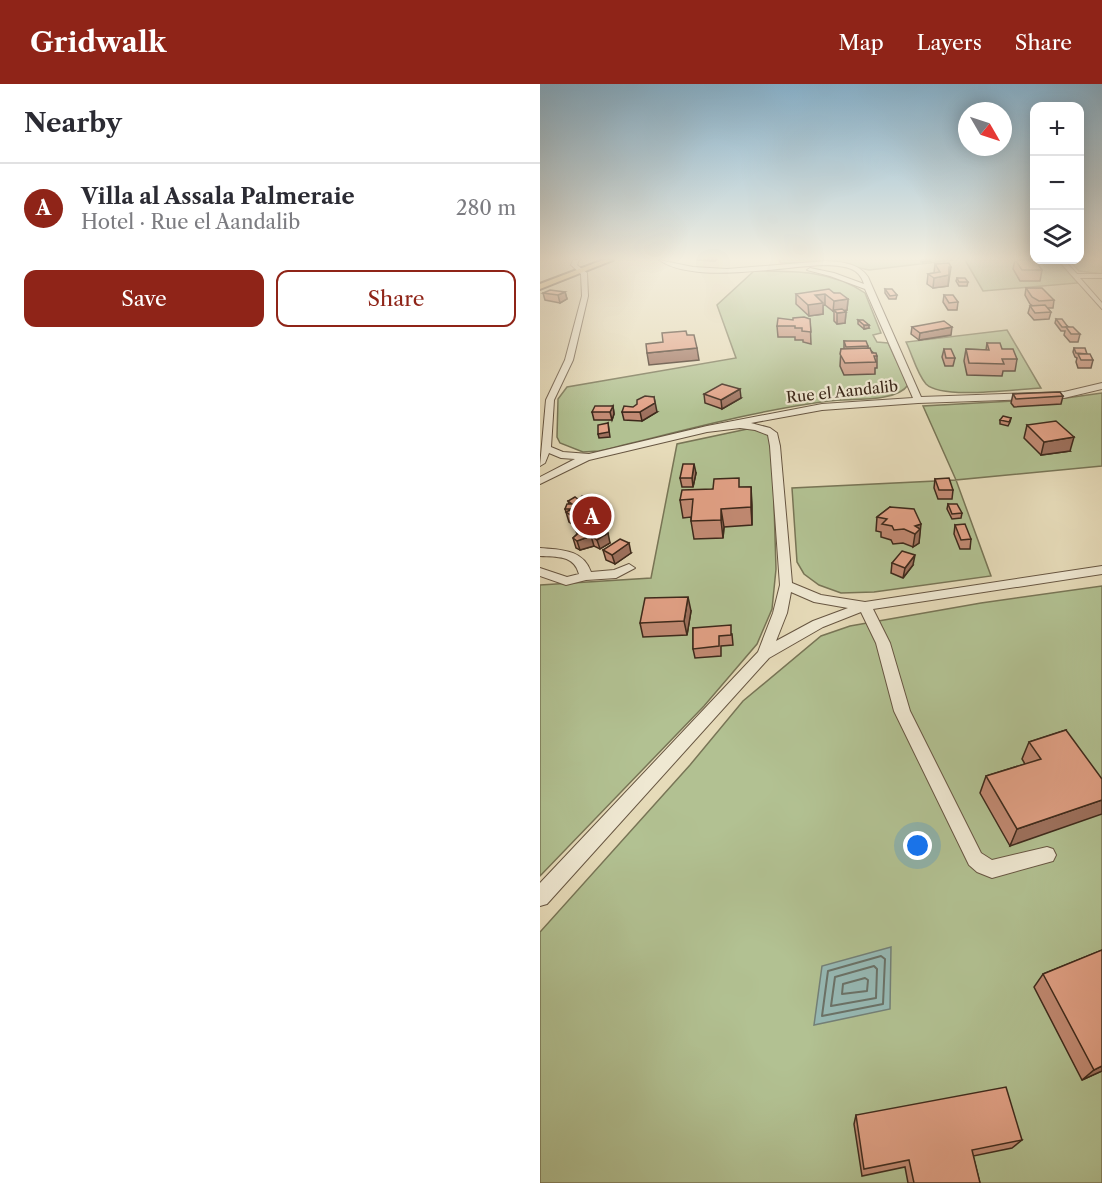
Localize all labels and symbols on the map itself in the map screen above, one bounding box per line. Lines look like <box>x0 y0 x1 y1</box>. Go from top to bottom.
north arrow <box>958 102 1012 156</box>
street label: Rue el Aandalib <box>785 376 899 407</box>
pin: A <box>572 494 612 538</box>
your location <box>903 831 932 860</box>

